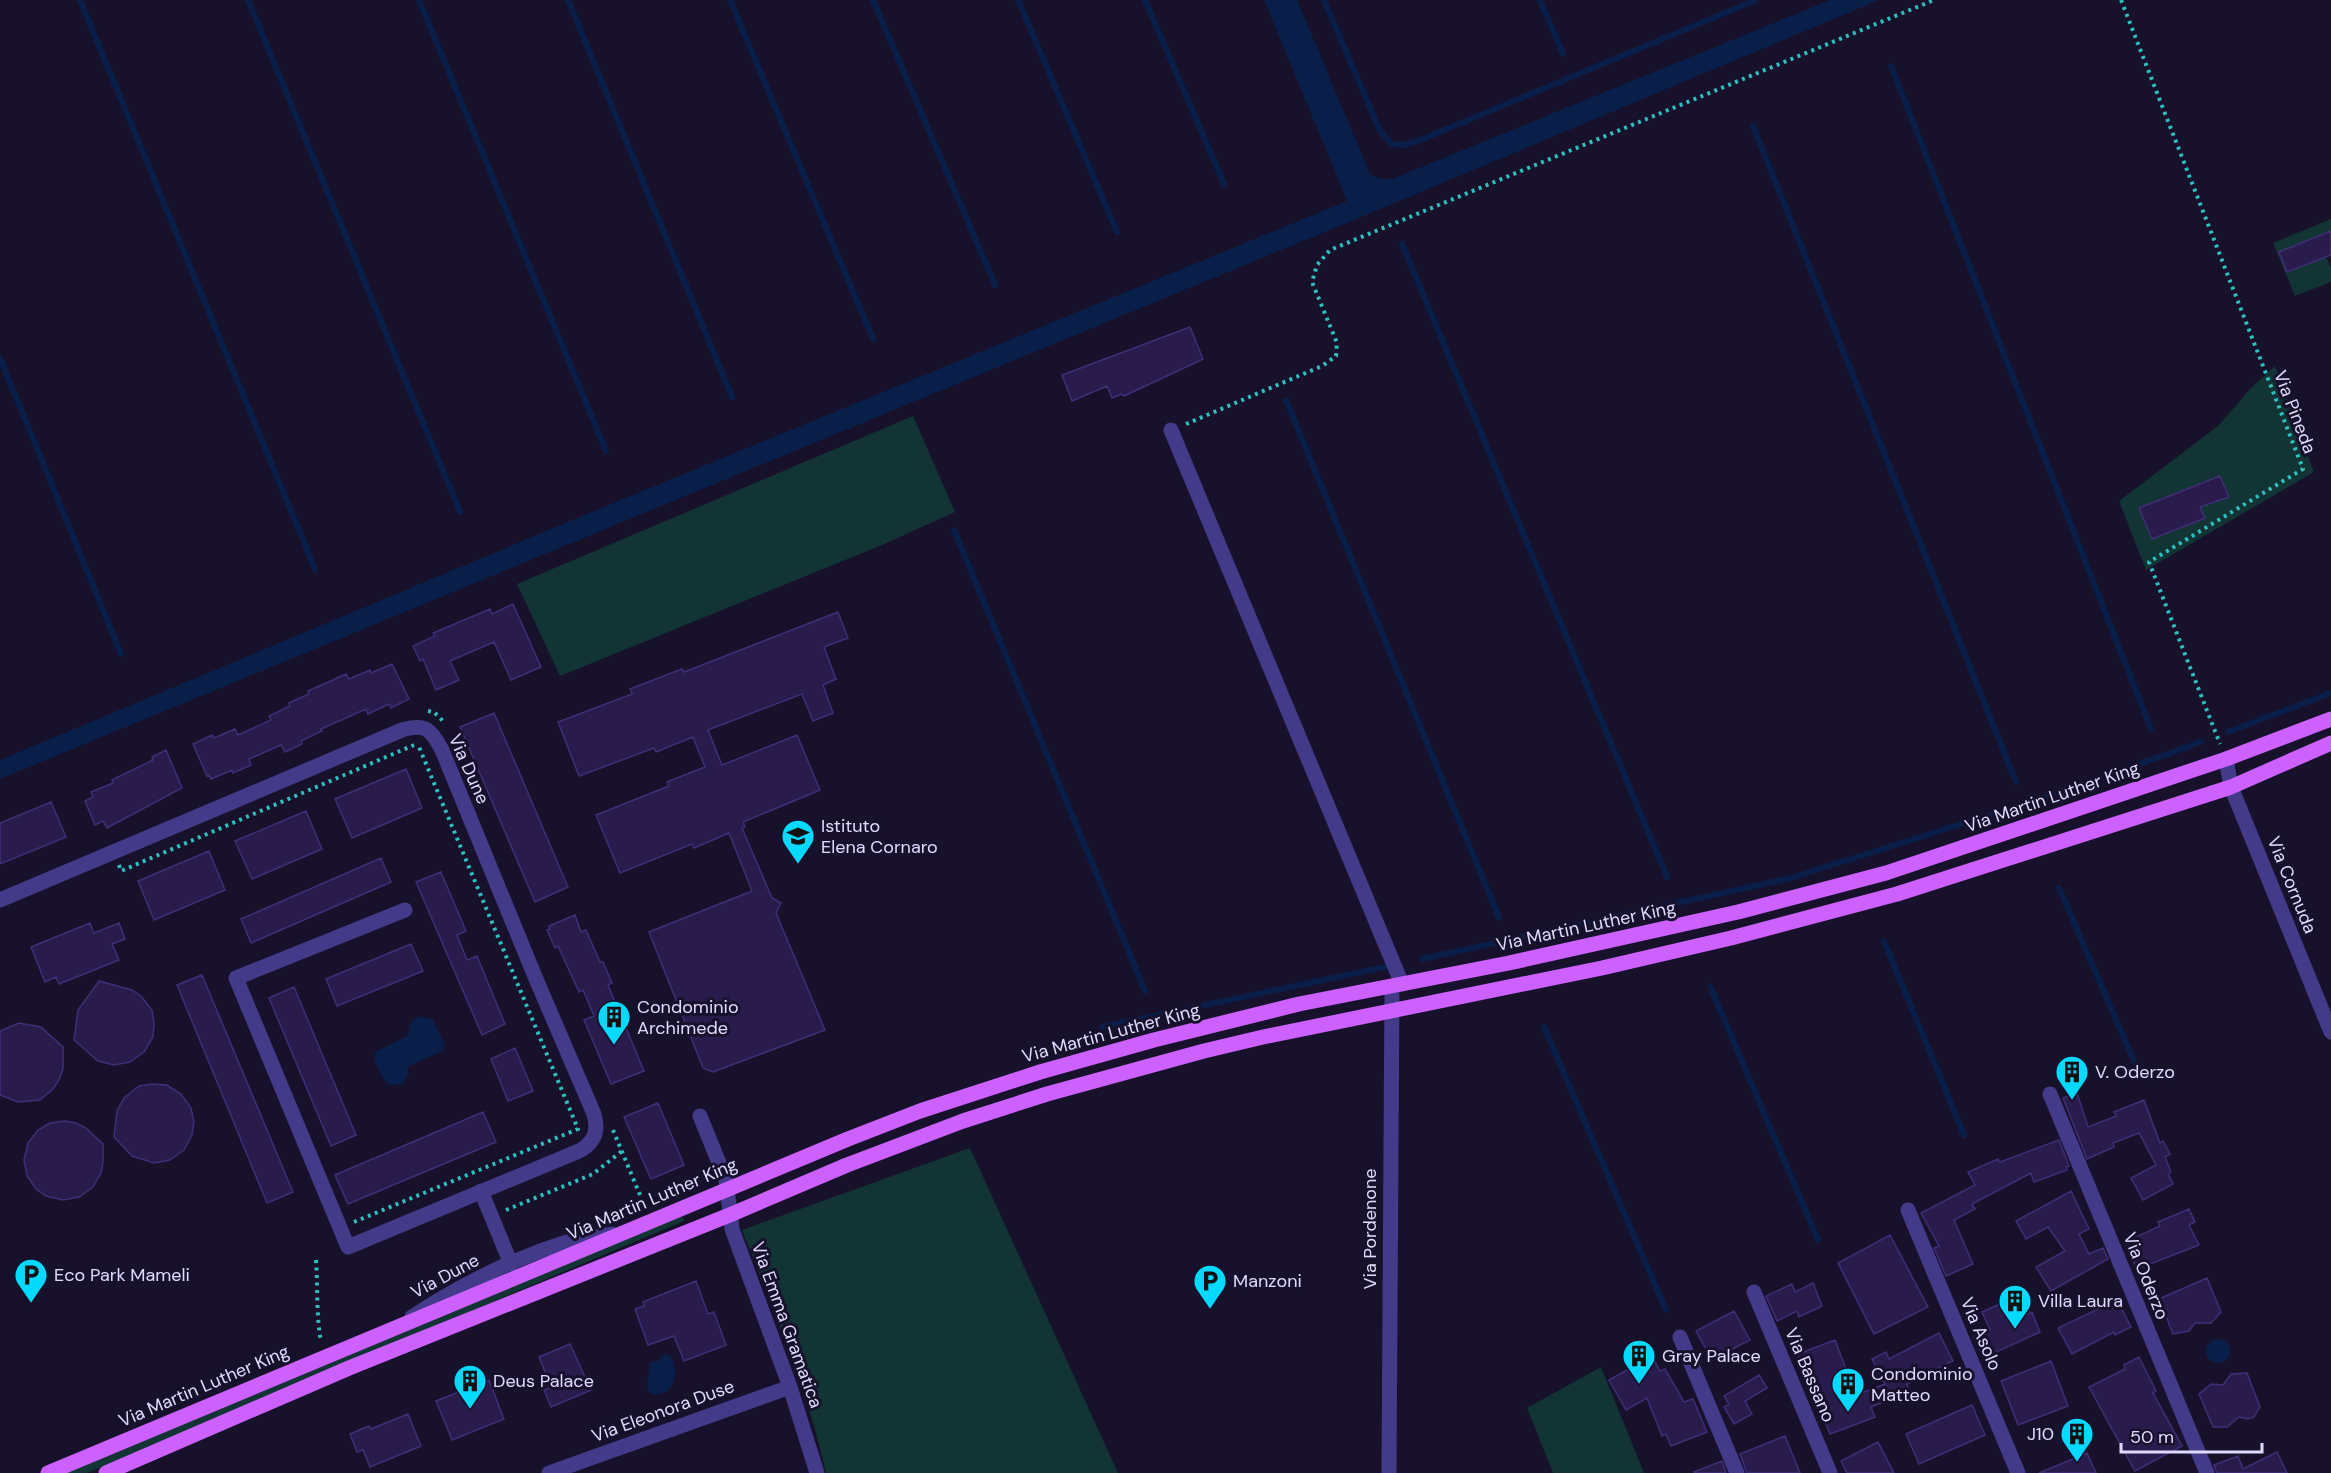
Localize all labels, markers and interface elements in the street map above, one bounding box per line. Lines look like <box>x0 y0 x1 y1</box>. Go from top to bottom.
street label: Via Pineda <box>2268 367 2322 457</box>
street label: Via Dune <box>443 730 495 808</box>
street label: Via Martin Luther King <box>1962 756 2142 838</box>
place label: Istituto Elena Cornaro <box>821 814 938 859</box>
school or university icon: Istituto Elena Cornaro <box>780 818 816 865</box>
street label: Via Cornuda <box>2262 833 2322 937</box>
street label: Via Martin Luther King <box>1494 895 1678 957</box>
place label: Condominio Archimede <box>637 995 739 1040</box>
street label: Via Martin Luther King <box>1019 998 1203 1068</box>
building icon: Condominio Archimede <box>596 999 632 1046</box>
building icon: V. Oderzo <box>2054 1054 2090 1101</box>
place label: V. Oderzo <box>2095 1060 2175 1084</box>
street label: Via Martin Luther King <box>563 1152 741 1246</box>
street label: Via Pordenone <box>1358 1169 1382 1289</box>
street label: Via Oderzo <box>2118 1229 2174 1323</box>
street label: Via Emma Gramatica <box>746 1239 828 1411</box>
street label: Via Dune <box>407 1248 483 1304</box>
parking icon: Eco Park Mameli <box>13 1257 49 1304</box>
place label: Eco Park Mameli <box>54 1263 190 1287</box>
parking icon: Manzoni <box>1192 1263 1228 1310</box>
place label: Manzoni <box>1233 1269 1302 1293</box>
building icon: Villa Laura <box>1997 1283 2033 1330</box>
place label: Villa Laura <box>2038 1289 2123 1313</box>
street label: Via Asolo <box>1955 1294 2007 1374</box>
street label: Via Bassano <box>1779 1324 1841 1426</box>
building icon: Gray Palace <box>1621 1338 1657 1385</box>
street label: Via Martin Luther King <box>115 1339 293 1433</box>
place label: Gray Palace <box>1662 1344 1761 1368</box>
place label: Condominio Matteo <box>1871 1362 1973 1407</box>
building icon: Deus Palace <box>452 1363 488 1410</box>
building icon: Condominio Matteo <box>1830 1366 1866 1413</box>
place label: Deus Palace <box>493 1369 594 1393</box>
street label: Via Eleonora Duse <box>588 1374 738 1448</box>
building icon: J10 <box>2059 1416 2095 1463</box>
scale bar <box>2121 1416 2262 1454</box>
place label: J10 <box>2027 1422 2054 1446</box>
text: 50 m <box>2130 1425 2174 1449</box>

